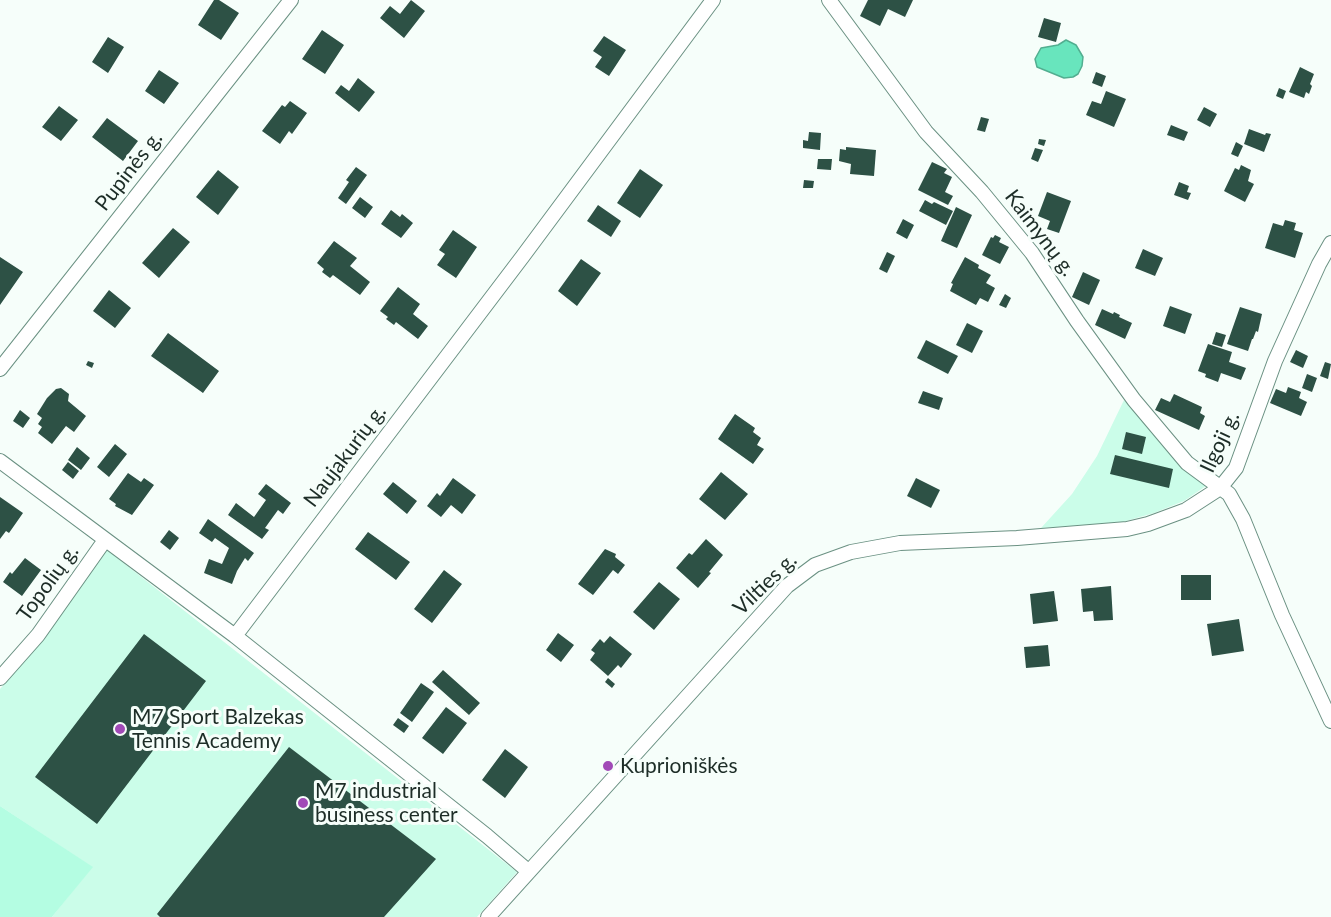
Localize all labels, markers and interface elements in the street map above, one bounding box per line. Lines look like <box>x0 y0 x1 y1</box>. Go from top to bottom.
street label: Pupinės g. <box>90 126 168 216</box>
street label: Kaimynų g. <box>999 185 1081 281</box>
street label: Naujakurių g. <box>298 400 392 512</box>
street label: Ilgoji g. <box>1195 407 1245 477</box>
street label: Topolių g. <box>12 540 84 626</box>
street label: Vilties g. <box>728 548 802 620</box>
place label: M7 Sport Balzekas Tennis Academy <box>132 704 304 754</box>
marker: M7 Sport Balzekas Tennis Academy <box>113 722 127 736</box>
place label: Kuprioniškės <box>620 753 738 779</box>
marker: Kuprioniškės <box>601 759 615 773</box>
place label: M7 industrial business center <box>315 778 458 828</box>
marker: M7 industrial business center <box>296 796 310 810</box>

